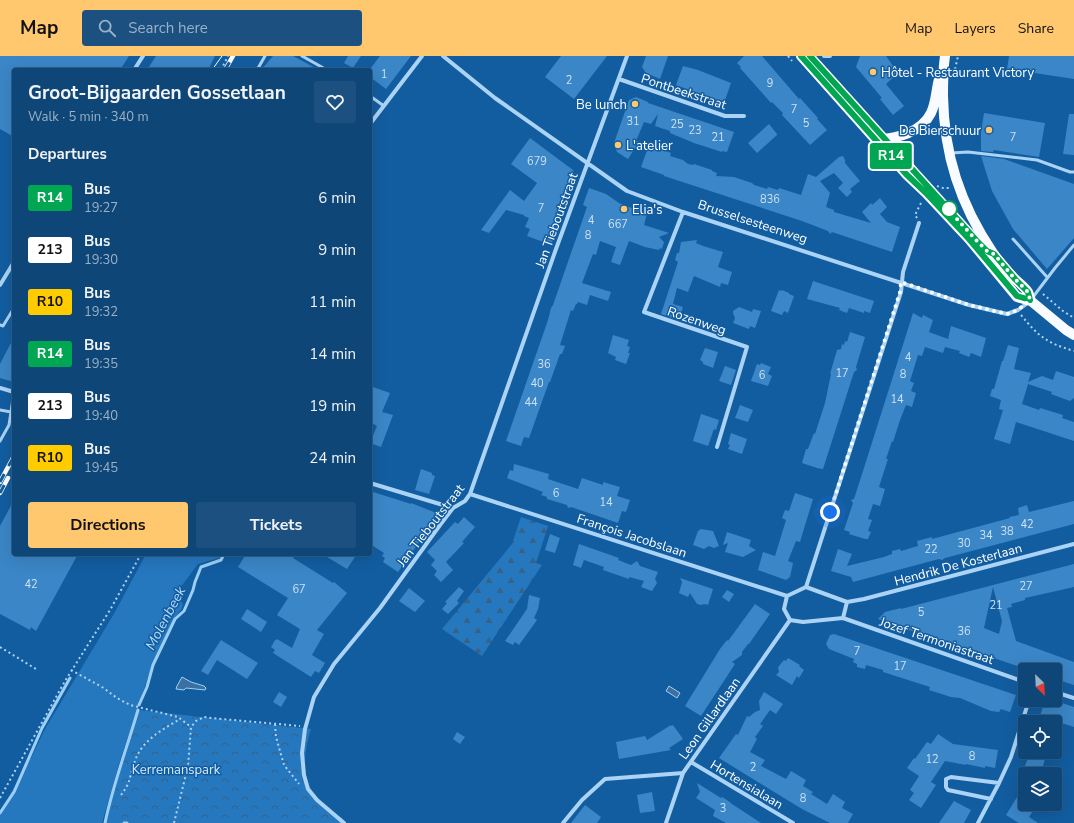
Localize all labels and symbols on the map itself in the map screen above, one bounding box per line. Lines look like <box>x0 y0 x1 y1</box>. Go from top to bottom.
place label: Hôtel - Restaurant Victory <box>881 64 1034 82</box>
house number: 1 <box>381 67 387 82</box>
marker: Hôtel - Restaurant Victory <box>868 67 878 77</box>
street label: Pontbeekstraat <box>639 70 729 114</box>
house number: 2 <box>566 73 572 88</box>
house number: 9 <box>767 76 773 91</box>
place label: Be lunch <box>576 96 627 114</box>
marker: Be lunch <box>630 99 640 109</box>
house number: 7 <box>791 102 797 117</box>
house number: 31 <box>626 114 640 129</box>
house number: 5 <box>803 116 810 131</box>
house number: 25 <box>670 117 684 132</box>
place label: De Bierschuur <box>899 122 981 140</box>
house number: 23 <box>688 123 702 138</box>
marker: De Bierschuur <box>984 125 994 135</box>
house number: 21 <box>711 130 725 145</box>
house number: 7 <box>1010 130 1016 145</box>
place label: L'atelier <box>626 137 673 155</box>
marker: L'atelier <box>613 140 623 150</box>
line badge: R14 <box>868 143 914 169</box>
house number: 679 <box>527 154 547 169</box>
street label: Jan Tieboutstraat <box>531 170 583 271</box>
house number: 836 <box>760 192 780 207</box>
street label: Brusselsesteenweg <box>696 196 810 248</box>
unlabelled marker <box>940 200 958 218</box>
house number: 7 <box>538 201 544 216</box>
place label: Elia's <box>632 201 662 219</box>
marker: Elia's <box>619 204 629 214</box>
house number: 4 <box>588 213 595 228</box>
house number: 667 <box>608 217 628 232</box>
house number: 8 <box>585 228 592 243</box>
street label: Rozenweg <box>665 302 729 339</box>
house number: 4 <box>905 350 912 365</box>
house number: 36 <box>537 357 551 372</box>
house number: 17 <box>835 366 849 381</box>
house number: 8 <box>900 367 907 382</box>
house number: 6 <box>759 368 766 383</box>
house number: 40 <box>530 376 544 391</box>
house number: 14 <box>890 392 904 407</box>
house number: 44 <box>524 395 538 410</box>
street label: Jan Tieboutstraat <box>392 480 469 571</box>
house number: 6 <box>553 486 560 501</box>
house number: 14 <box>599 495 613 510</box>
your location <box>820 502 840 522</box>
street label: François Jacobslaan <box>574 510 689 562</box>
house number: 42 <box>1020 517 1034 532</box>
house number: 38 <box>1000 524 1014 539</box>
house number: 34 <box>979 528 993 543</box>
house number: 30 <box>957 536 971 551</box>
street label: Hendrik De Kosterlaan <box>892 539 1024 591</box>
house number: 22 <box>924 542 938 557</box>
house number: 42 <box>24 577 38 592</box>
house number: 27 <box>1019 579 1033 594</box>
water label: Molenbeek <box>141 582 191 653</box>
house number: 67 <box>292 582 306 597</box>
house number: 21 <box>989 598 1003 613</box>
house number: 5 <box>918 605 925 620</box>
street label: Jozef Termoniastraat <box>876 613 997 669</box>
house number: 36 <box>957 624 971 639</box>
house number: 7 <box>854 644 860 659</box>
house number: 17 <box>893 659 907 674</box>
north arrow <box>1018 663 1062 707</box>
street label: Leon Gillardlaan <box>675 674 745 763</box>
house number: 8 <box>969 749 976 764</box>
house number: 12 <box>925 752 939 767</box>
street label: Hortensialaan <box>707 756 786 814</box>
house number: 2 <box>750 760 756 775</box>
park label: Kerremanspark <box>132 761 221 779</box>
house number: 8 <box>800 791 807 806</box>
house number: 3 <box>720 801 726 816</box>

